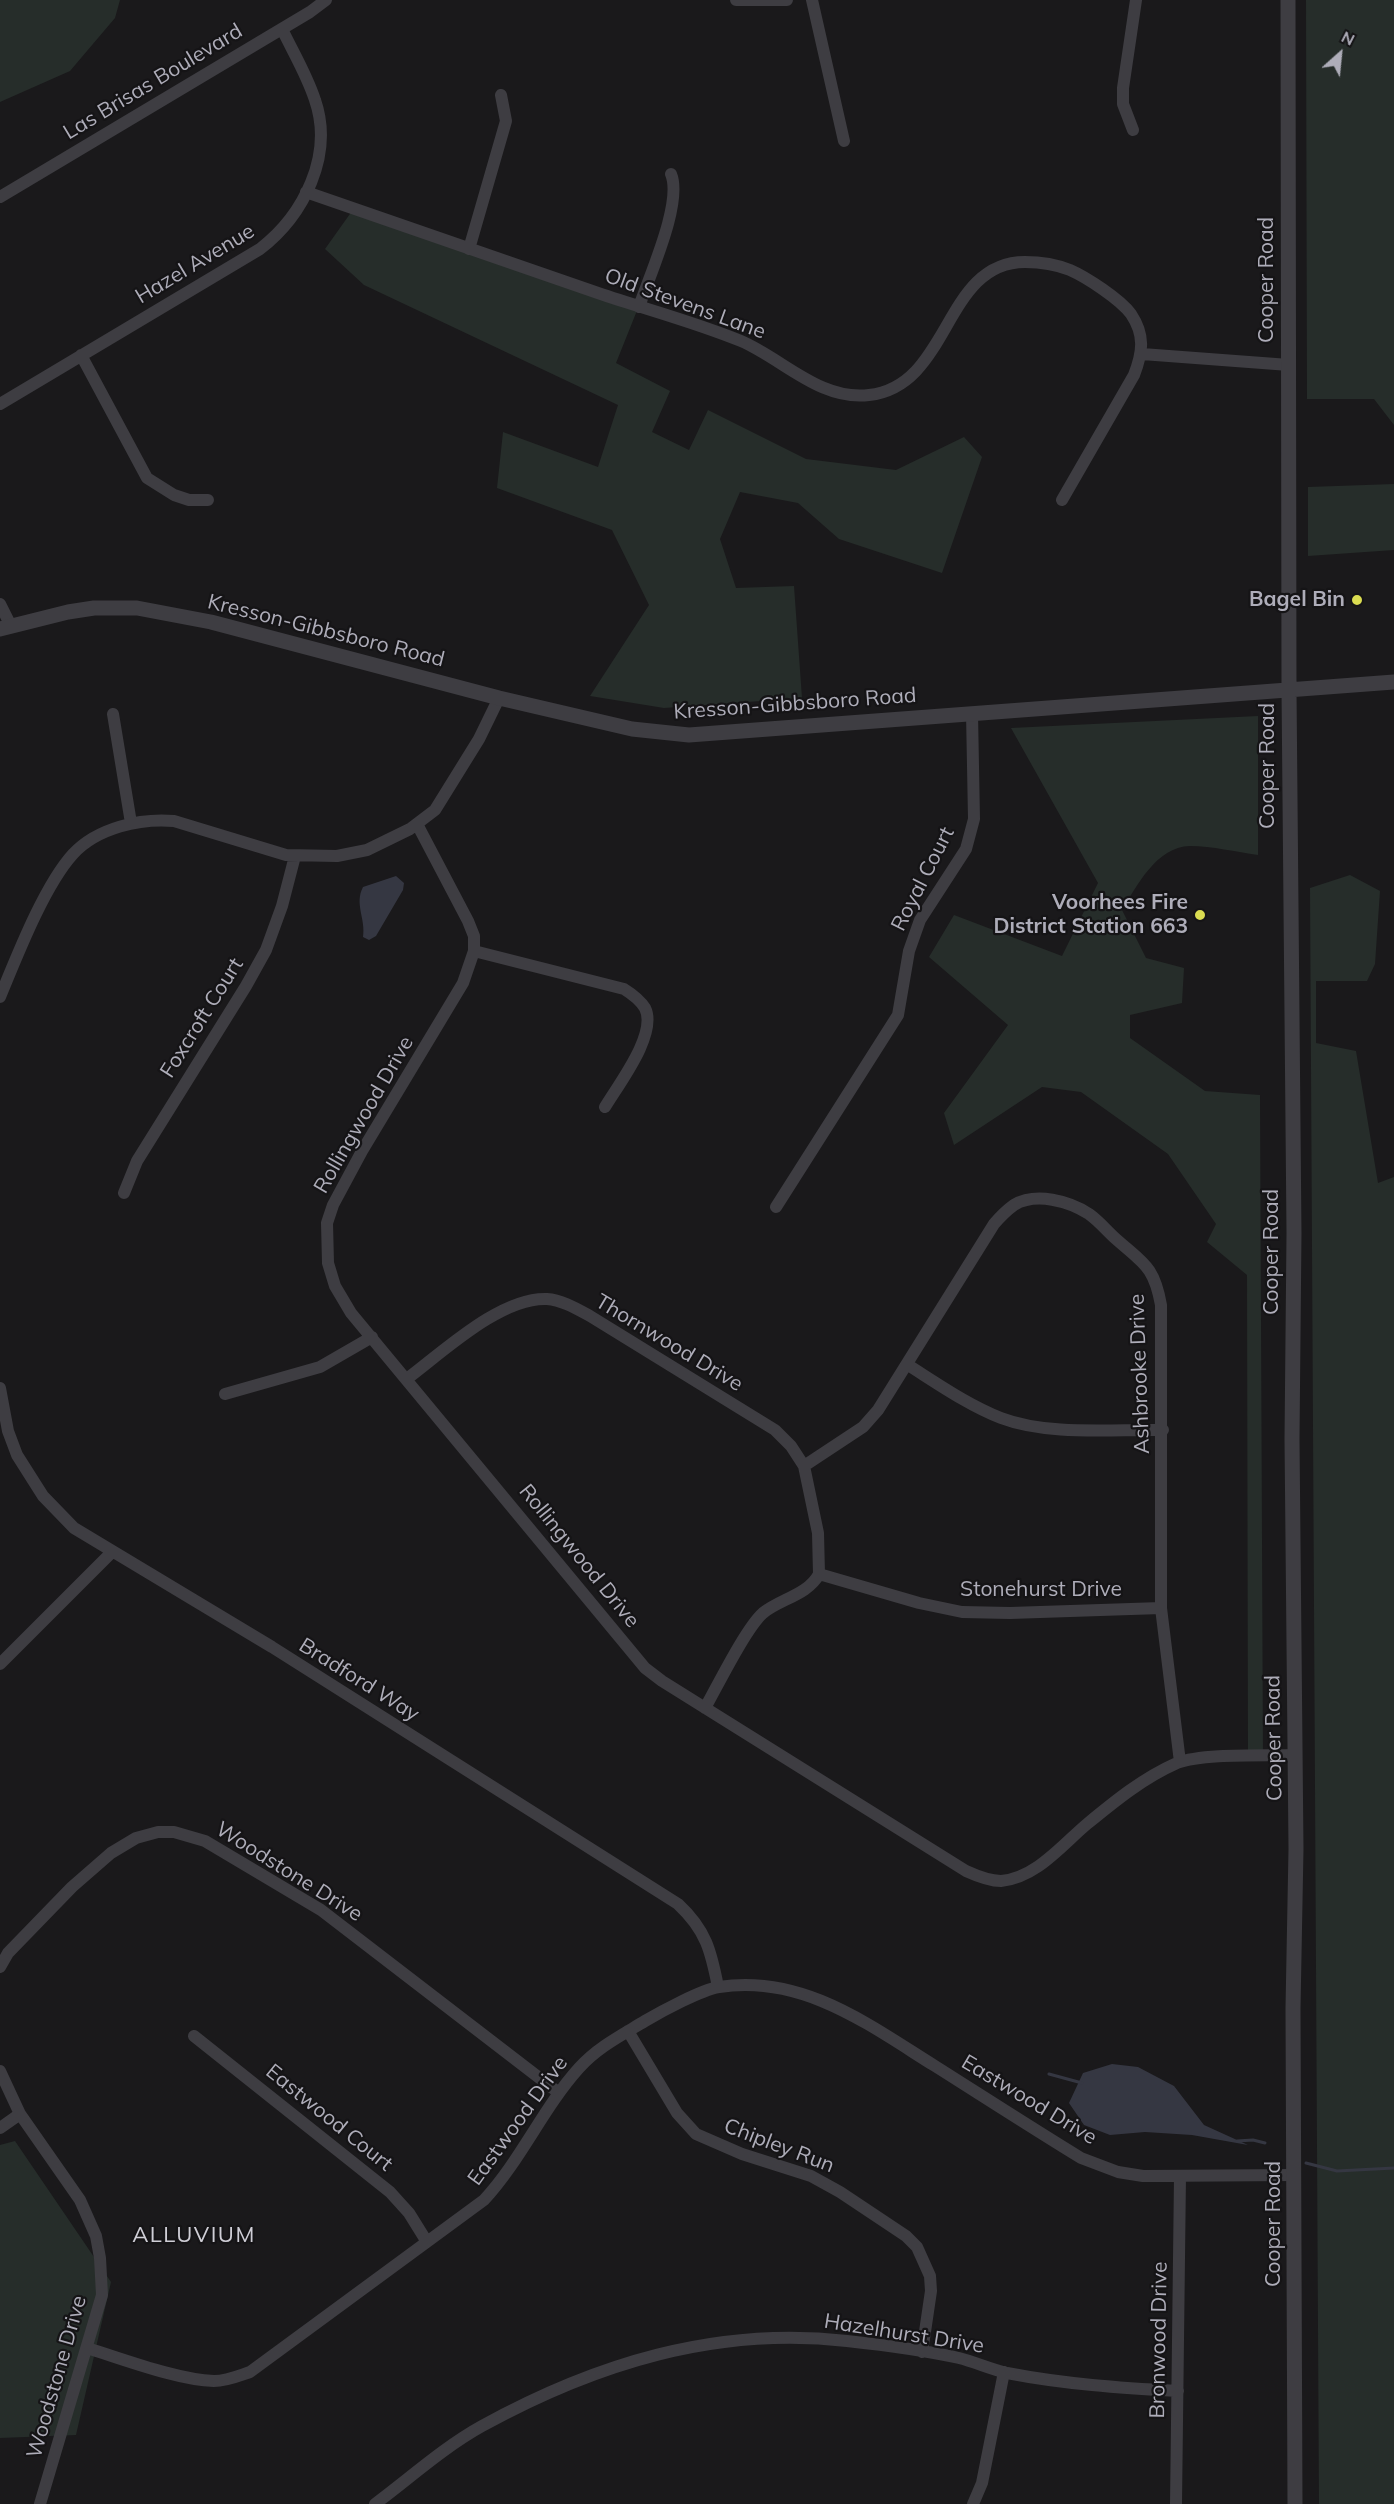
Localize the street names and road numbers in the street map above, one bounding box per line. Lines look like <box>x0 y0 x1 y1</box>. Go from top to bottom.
street label: Las Brisas Boulevard <box>59 19 247 145</box>
street label: Cooper Road <box>1254 217 1280 343</box>
street label: Hazel Avenue <box>131 219 259 309</box>
street label: Old Stevens Lane <box>601 263 769 345</box>
street label: Kresson-Gibbsboro Road <box>205 589 447 673</box>
street label: Kresson-Gibbsboro Road <box>673 683 917 725</box>
street label: Cooper Road <box>1255 703 1281 829</box>
street label: Royal Court <box>886 823 960 935</box>
street label: Foxcroft Court <box>155 953 249 1083</box>
street label: Rollingwood Drive <box>309 1032 419 1198</box>
street label: Cooper Road <box>1259 1189 1285 1315</box>
street label: Thornwood Drive <box>591 1289 747 1397</box>
street label: Ashbrooke Drive <box>1125 1293 1155 1455</box>
street label: Rollingwood Drive <box>513 1479 645 1633</box>
street label: Stonehurst Drive <box>960 1577 1122 1603</box>
street label: Bradford Way <box>294 1633 424 1727</box>
street label: Cooper Road <box>1260 1675 1288 1801</box>
street label: Woodstone Drive <box>211 1817 367 1927</box>
street label: Eastwood Drive <box>957 2050 1101 2150</box>
street label: Eastwood Drive <box>463 2052 573 2190</box>
street label: Eastwood Court <box>260 2059 398 2177</box>
street label: Chipley Run <box>720 2113 838 2179</box>
street label: Cooper Road <box>1261 2161 1287 2287</box>
street label: Bronwood Drive <box>1145 2261 1173 2419</box>
street label: Woodstone Drive <box>22 2293 92 2461</box>
street label: Hazelhurst Drive <box>822 2309 986 2359</box>

